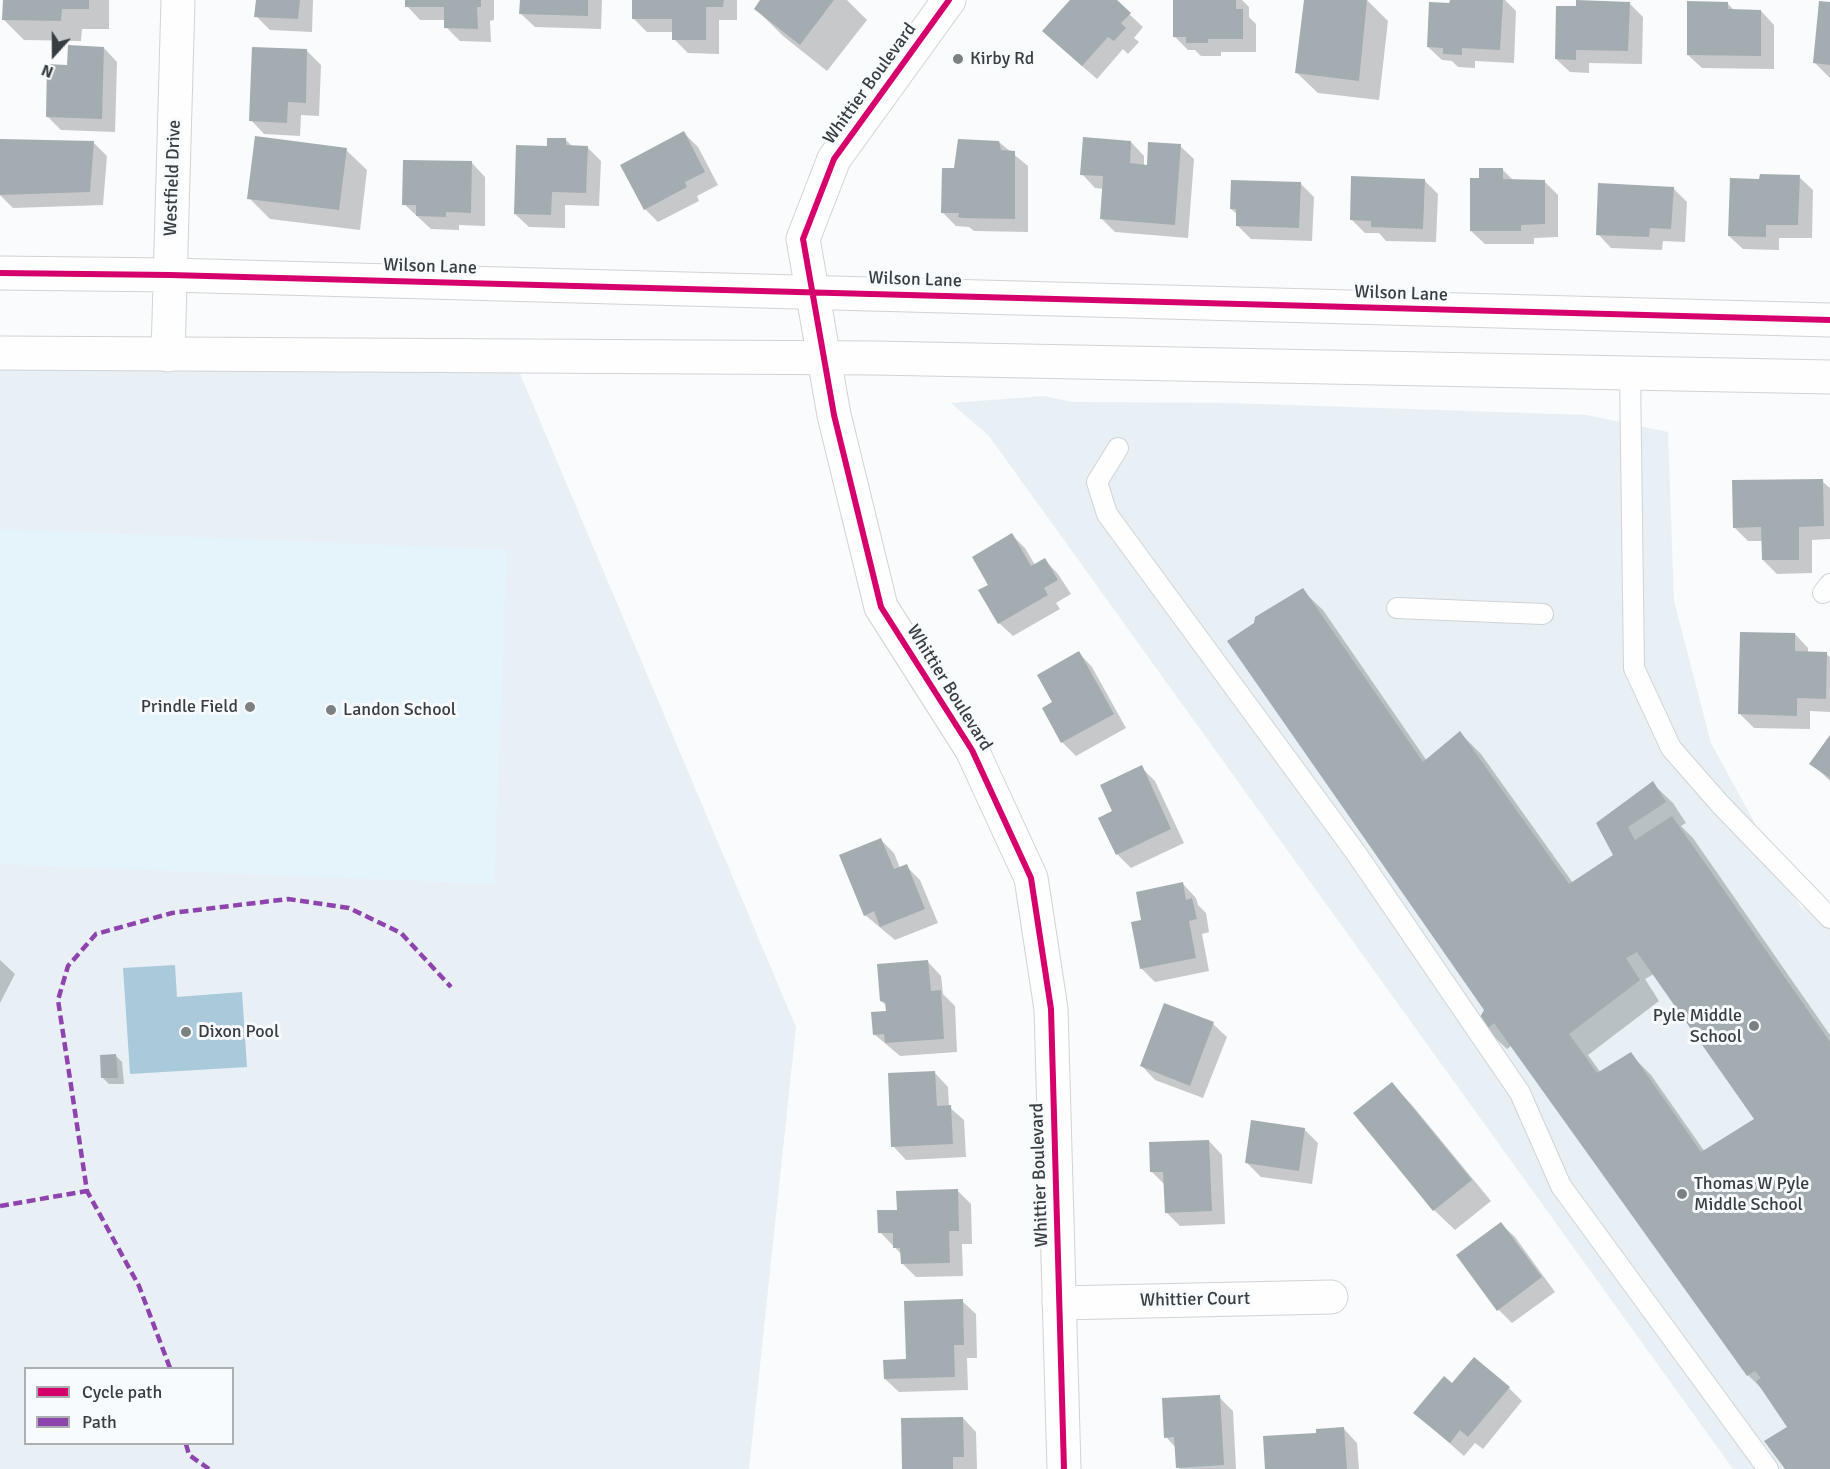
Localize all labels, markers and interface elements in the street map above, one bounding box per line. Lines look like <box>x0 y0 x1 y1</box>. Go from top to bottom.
street label: Whittier Boulevard <box>819 19 921 149</box>
north arrow <box>24 24 84 84</box>
place label: Kirby Rd <box>970 48 1034 70</box>
marker: Kirby Rd <box>951 52 965 66</box>
text: N <box>39 59 56 82</box>
street label: Westfield Drive <box>160 119 186 237</box>
street label: Wilson Lane <box>383 255 477 279</box>
street label: Wilson Lane <box>868 268 962 292</box>
street label: Wilson Lane <box>1354 282 1448 306</box>
street label: Whittier Boulevard <box>902 621 996 755</box>
place label: Prindle Field <box>141 696 238 718</box>
place label: Landon School <box>343 699 456 721</box>
marker: Prindle Field <box>243 700 257 714</box>
marker: Landon School <box>324 703 338 717</box>
place label: Pyle Middle School <box>1653 1005 1742 1048</box>
marker: Pyle Middle School <box>1747 1019 1761 1033</box>
place label: Dixon Pool <box>198 1021 279 1043</box>
marker: Dixon Pool <box>179 1025 193 1039</box>
street label: Whittier Boulevard <box>1027 1102 1053 1248</box>
place label: Thomas W Pyle Middle School <box>1694 1173 1809 1216</box>
marker: Thomas W Pyle Middle School <box>1675 1187 1689 1201</box>
street label: Whittier Court <box>1140 1288 1250 1312</box>
legend <box>24 1367 234 1445</box>
text: Cycle path <box>82 1381 162 1403</box>
text: Path <box>82 1411 117 1433</box>

